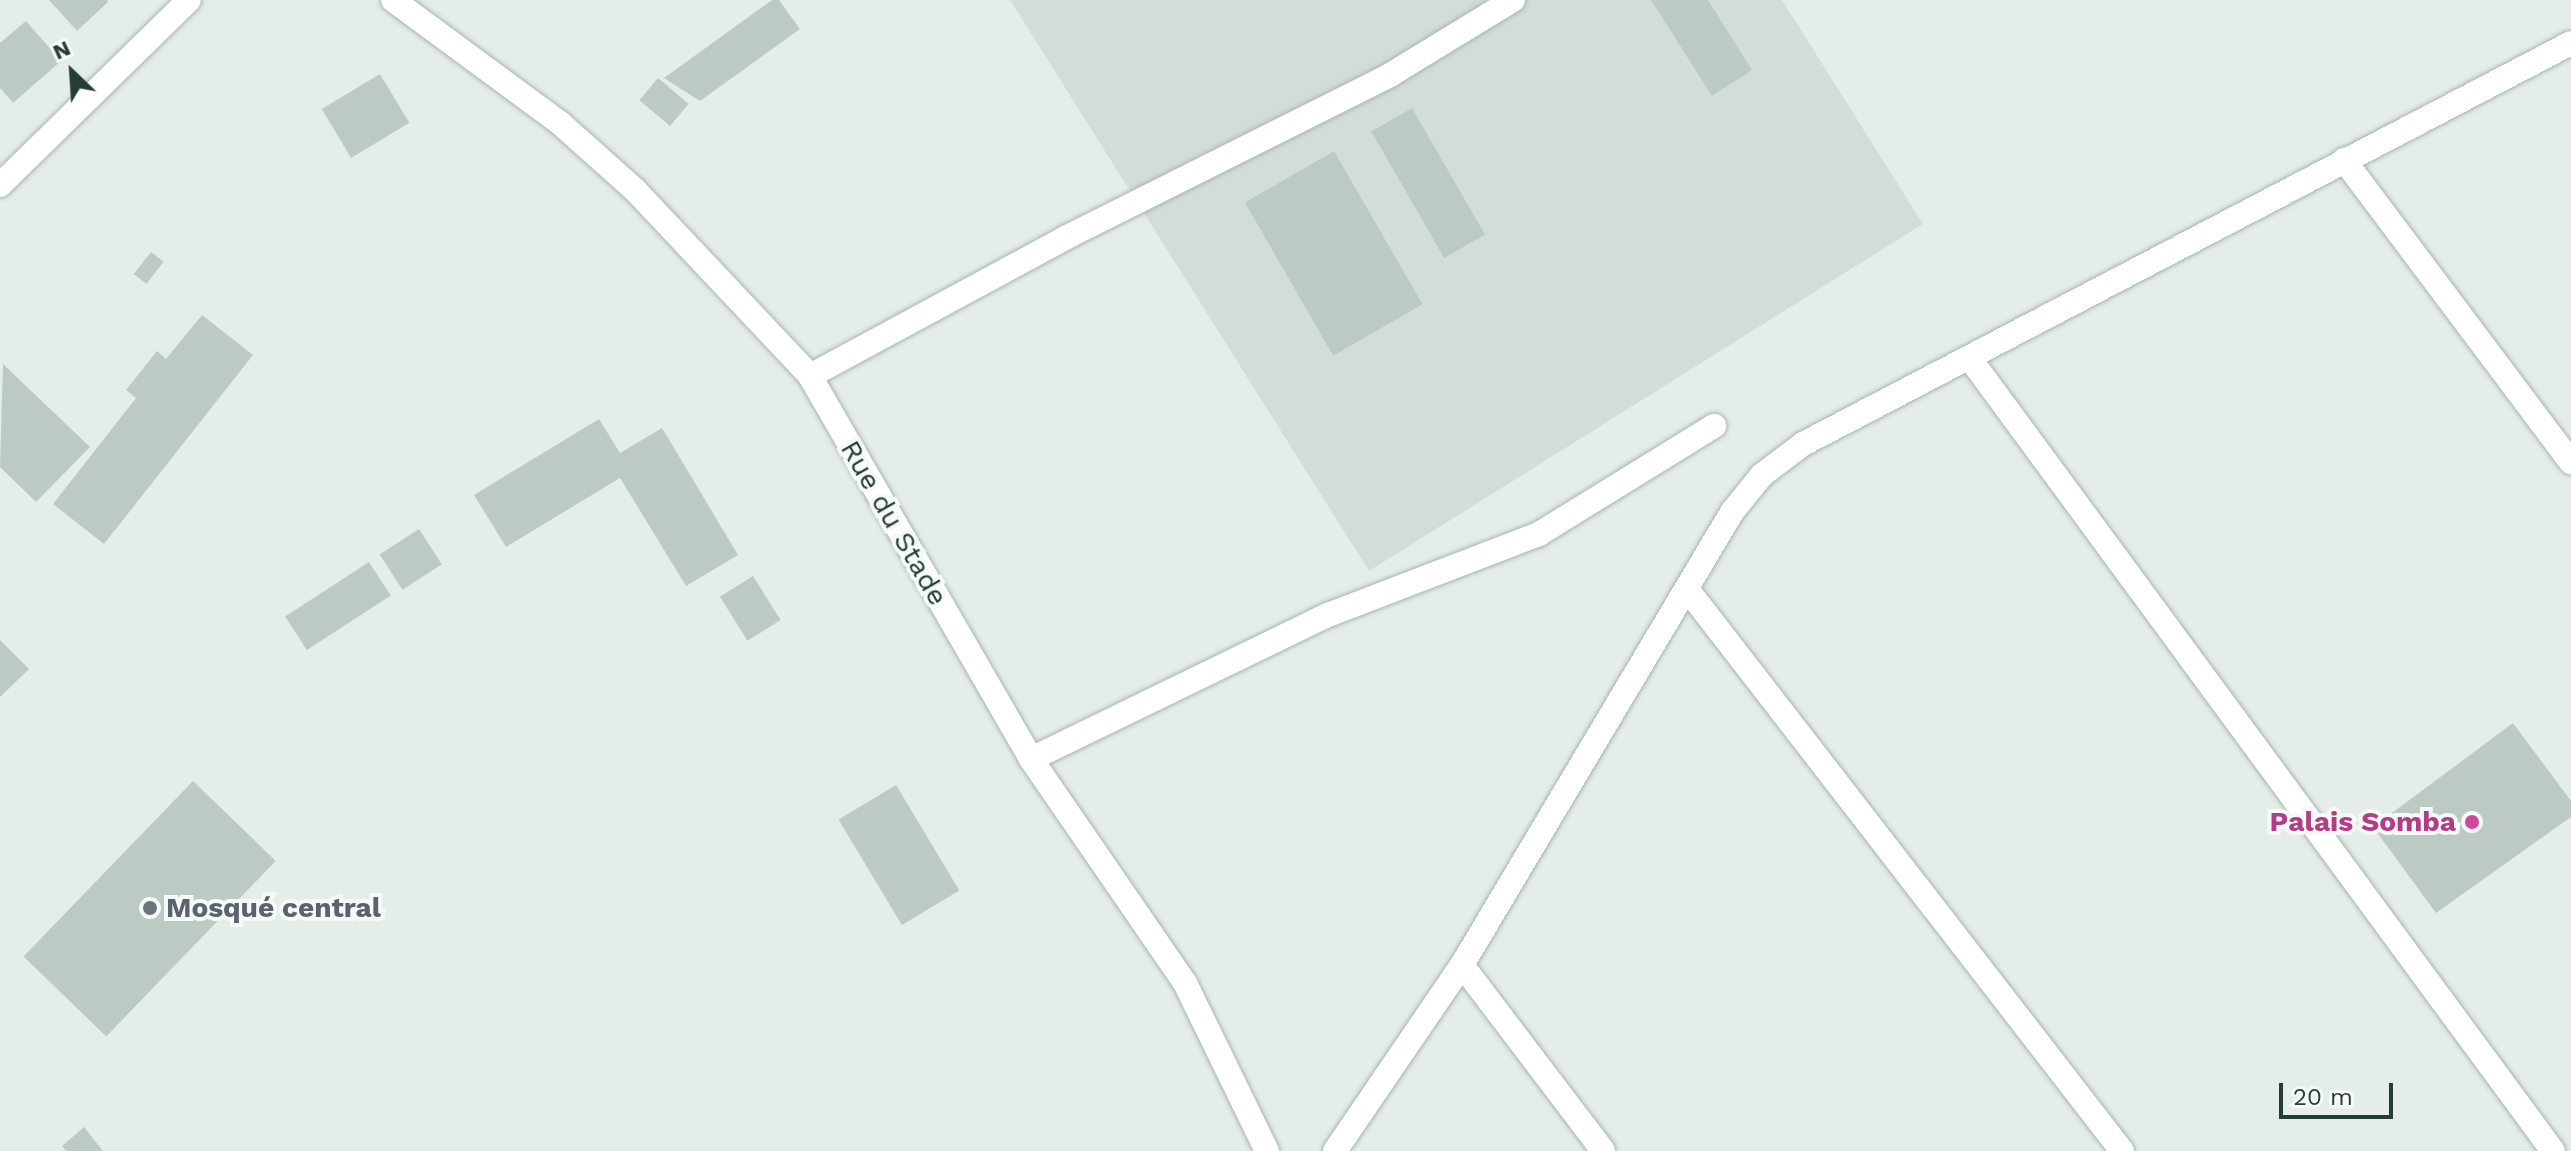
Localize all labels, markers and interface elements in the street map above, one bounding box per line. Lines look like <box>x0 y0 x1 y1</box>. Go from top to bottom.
north arrow <box>32 32 112 112</box>
text: N <box>49 35 74 65</box>
street label: Rue du Stade <box>833 435 955 611</box>
place label: Palais Somba <box>2270 805 2456 839</box>
marker: Palais Somba <box>2463 813 2481 831</box>
place label: Mosqué central <box>166 891 381 925</box>
marker: Mosqué central <box>141 899 159 917</box>
scale bar <box>2283 1067 2397 1117</box>
text: 20 m <box>2293 1083 2353 1111</box>

